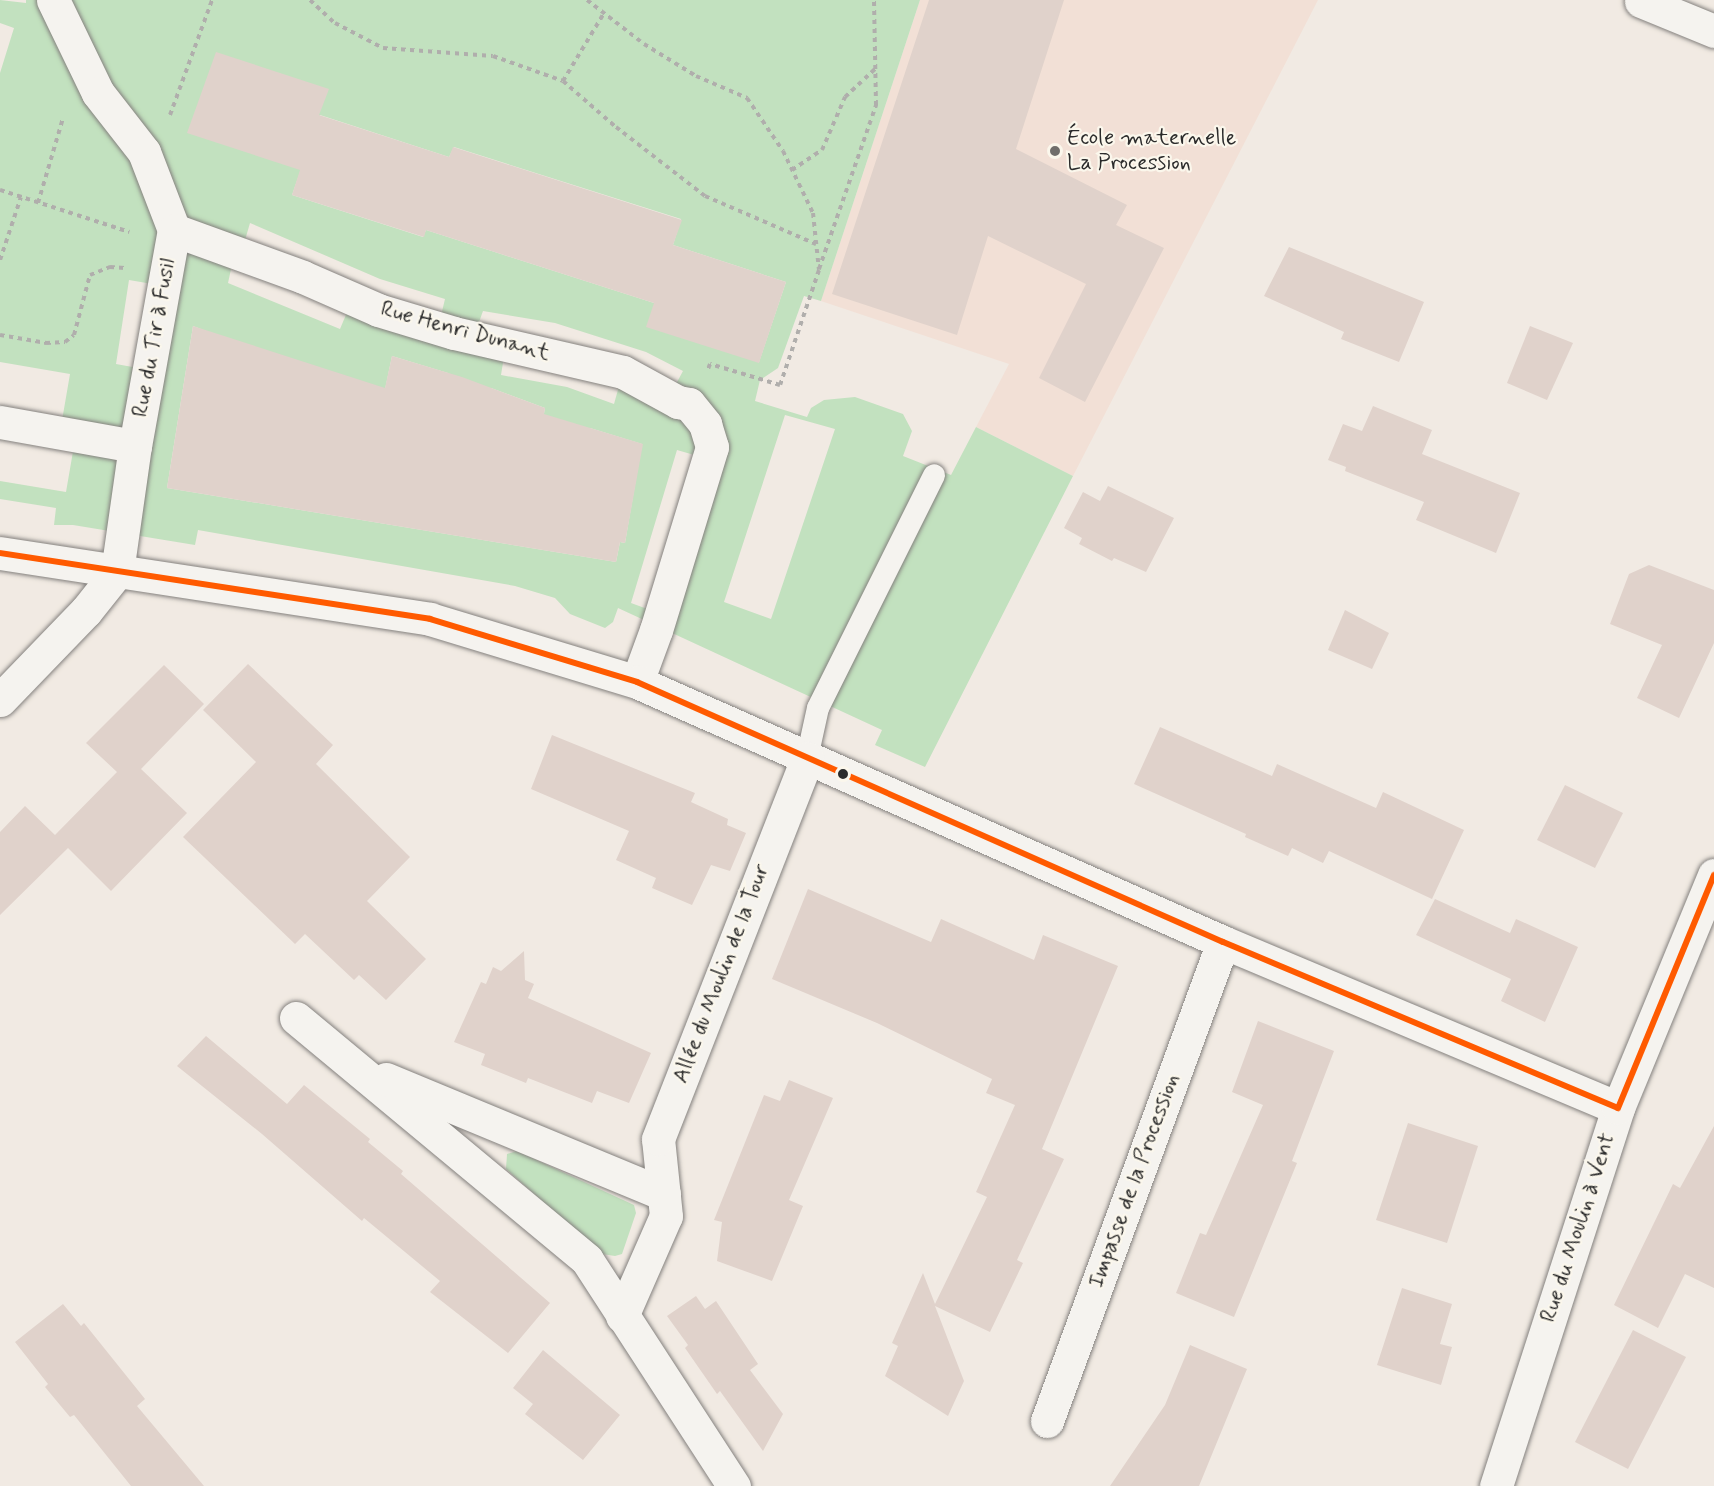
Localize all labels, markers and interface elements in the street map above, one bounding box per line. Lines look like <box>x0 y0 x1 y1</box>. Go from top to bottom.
place label: École maternelle La Procession <box>1067 125 1218 176</box>
marker: École maternelle La Procession <box>1048 144 1062 158</box>
street label: Rue du Tir à Fusil <box>129 261 181 415</box>
street label: Rue Henri Dunant <box>377 297 553 367</box>
unlabelled marker <box>837 768 849 780</box>
street label: Allée du Moulin de la Tour <box>668 862 776 1086</box>
street label: Impasse de la Procession <box>1084 1070 1186 1292</box>
street label: Rue du Moulin à Vent <box>1537 1132 1621 1324</box>

